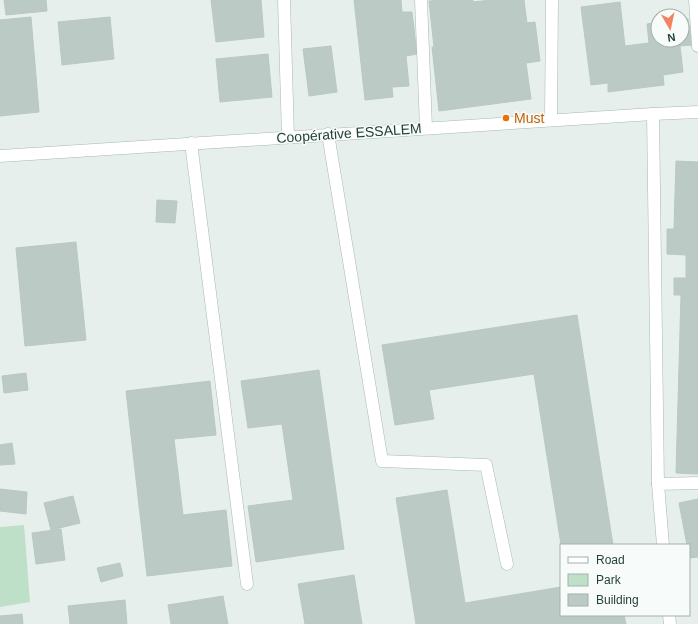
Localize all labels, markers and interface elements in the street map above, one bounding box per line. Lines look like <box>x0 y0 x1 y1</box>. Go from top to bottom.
north arrow <box>650 8 690 48</box>
text: N <box>667 31 676 44</box>
place label: Must <box>514 110 544 126</box>
marker: Must <box>501 113 511 123</box>
street label: Coopérative ESSALEM <box>276 120 422 146</box>
legend <box>560 544 690 616</box>
text: Road <box>596 553 625 567</box>
text: Park <box>596 573 622 587</box>
text: Building <box>596 593 639 607</box>

